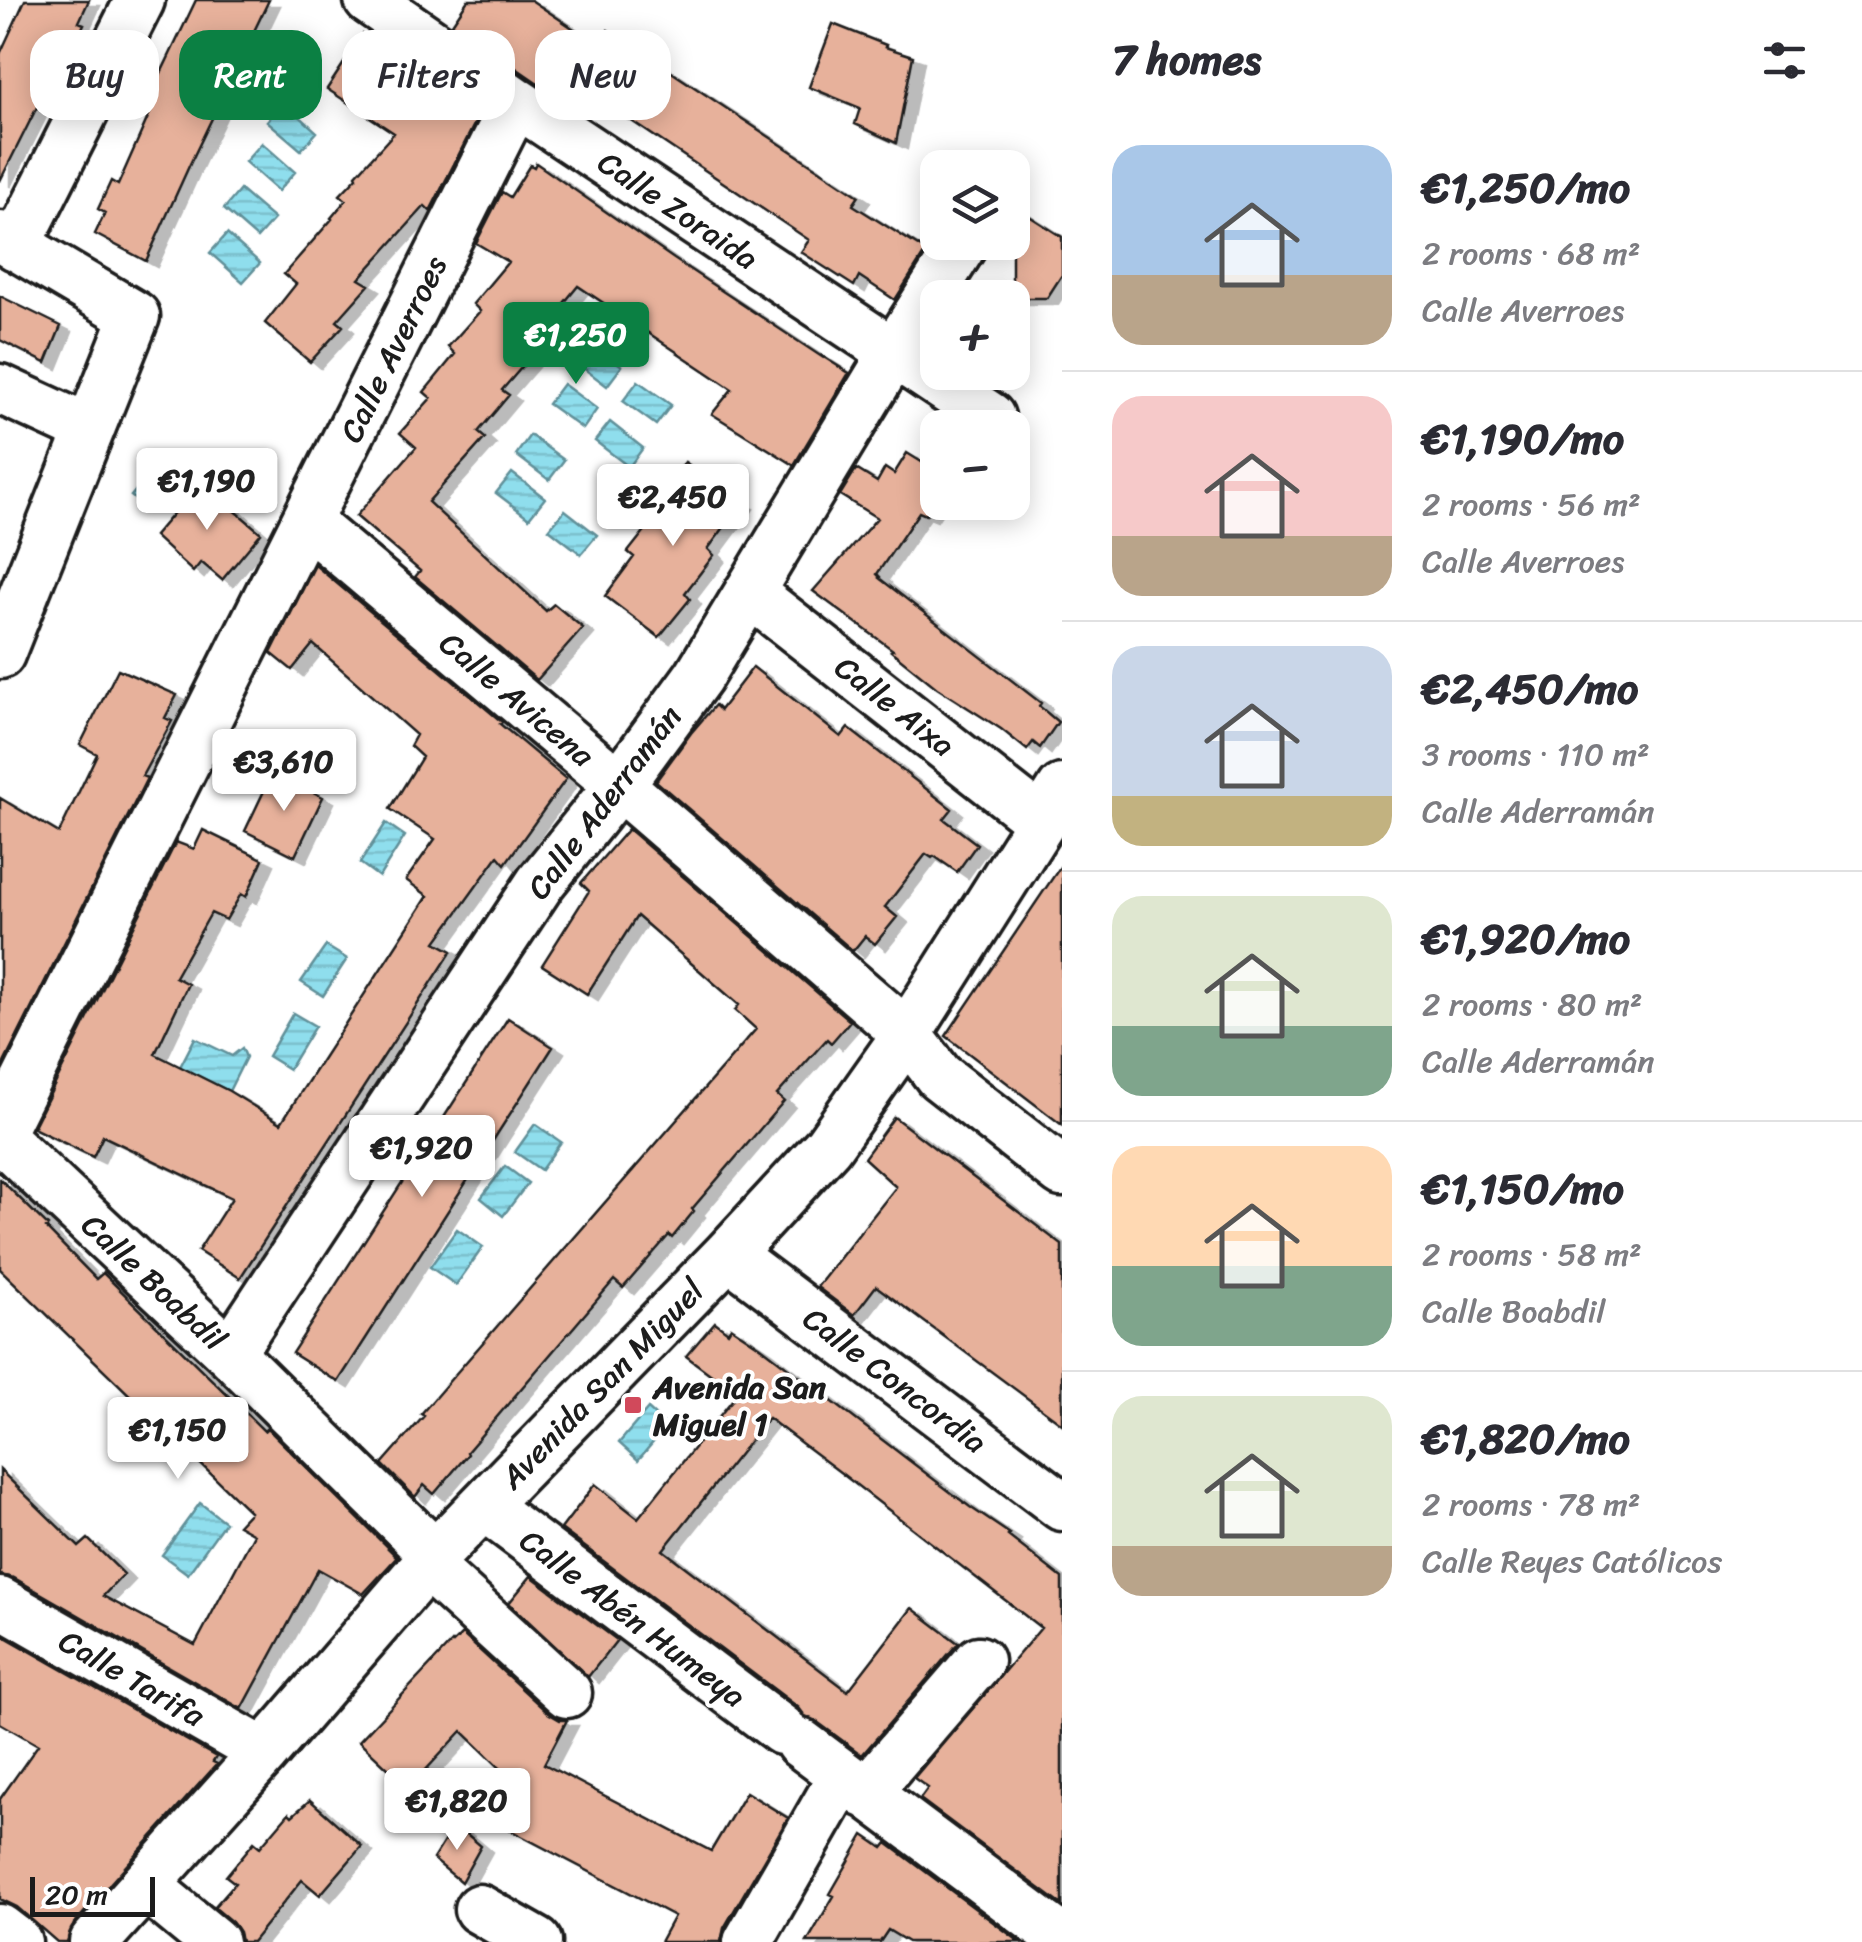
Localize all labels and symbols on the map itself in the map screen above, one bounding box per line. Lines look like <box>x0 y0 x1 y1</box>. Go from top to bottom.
street label: Calle Zoraida <box>585 135 770 286</box>
street label: Calle Averroes <box>323 246 463 453</box>
pin: €1,250 <box>495 302 657 387</box>
pin: €1,190 <box>126 448 288 533</box>
pin: €2,450 <box>592 464 754 549</box>
street label: Calle Avicena <box>426 617 608 783</box>
street label: Calle Aixa <box>821 640 968 772</box>
street label: Calle Aderramán <box>512 692 697 912</box>
pin: €3,610 <box>203 729 365 814</box>
pin: €1,920 <box>341 1115 503 1200</box>
street label: Calle Boabdil <box>67 1199 241 1366</box>
street label: Avenida San Miguel <box>485 1264 719 1504</box>
street label: Calle Concordia <box>790 1292 999 1469</box>
place label: Avenida San Miguel 1 <box>651 1359 827 1453</box>
marker: Avenida San Miguel 1 <box>622 1394 644 1416</box>
pin: €1,150 <box>97 1397 259 1482</box>
street label: Calle Abén Humeya <box>507 1514 759 1723</box>
street label: Calle Tarifa <box>48 1613 217 1744</box>
pin: €1,820 <box>376 1768 538 1853</box>
scale bar <box>30 1872 155 1916</box>

